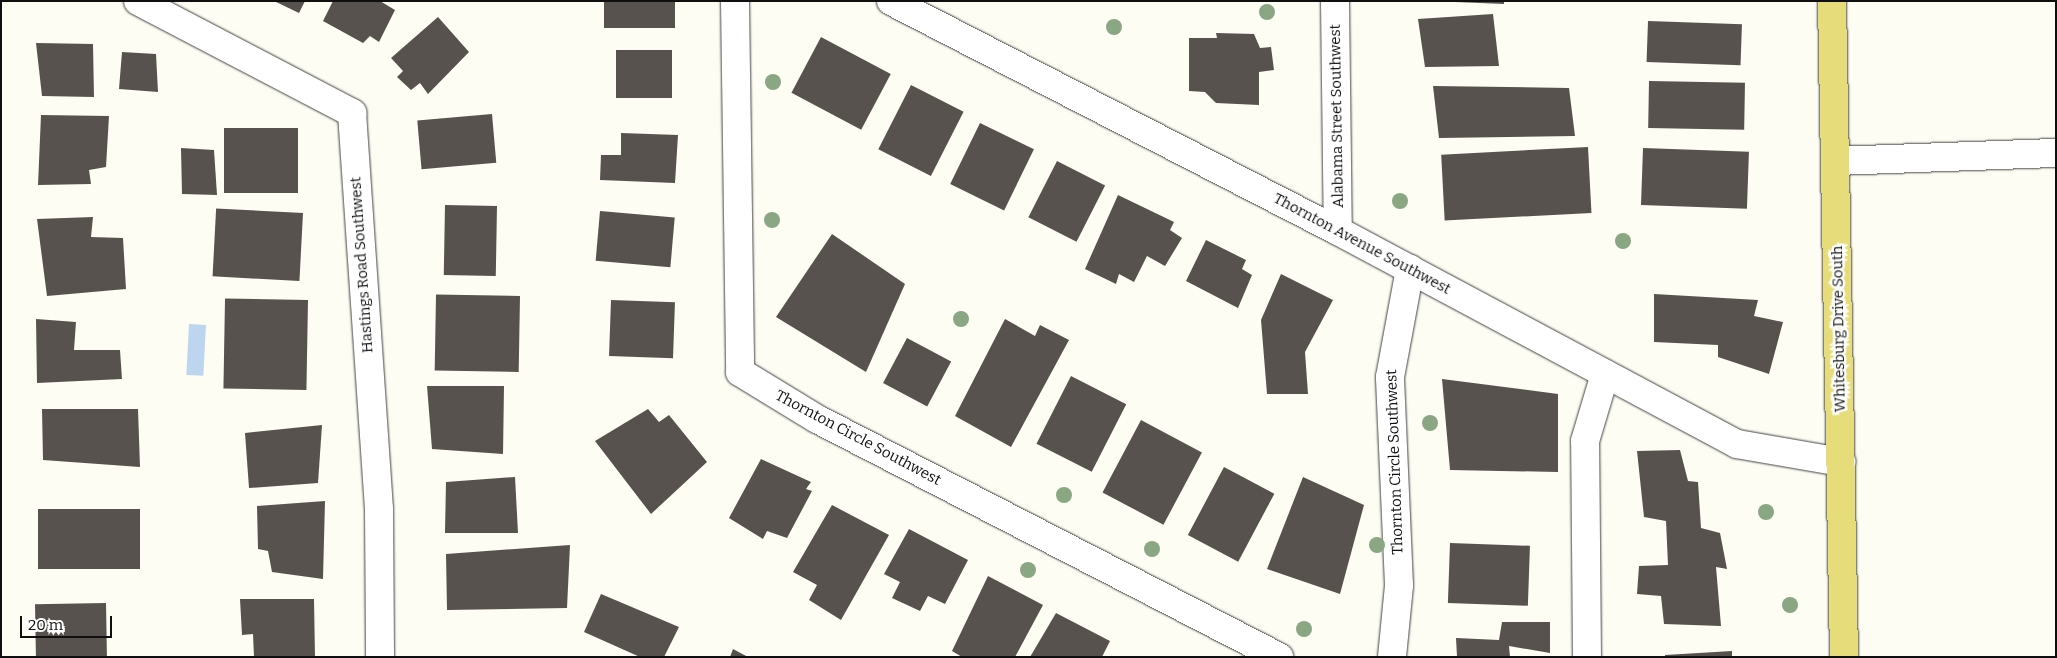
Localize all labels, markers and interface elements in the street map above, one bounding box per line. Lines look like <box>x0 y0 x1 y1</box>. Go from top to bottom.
street label: Alabama Street Southwest <box>1326 24 1348 208</box>
street label: Hastings Road Southwest <box>347 176 377 354</box>
street label: Thornton Avenue Southwest <box>1270 190 1454 298</box>
street label: Whitesburg Drive South <box>1829 246 1849 412</box>
street label: Thornton Circle Southwest <box>1383 369 1407 555</box>
street label: Thornton Circle Southwest <box>772 387 944 489</box>
scale bar <box>22 606 115 638</box>
text: 20 m <box>28 616 63 634</box>

